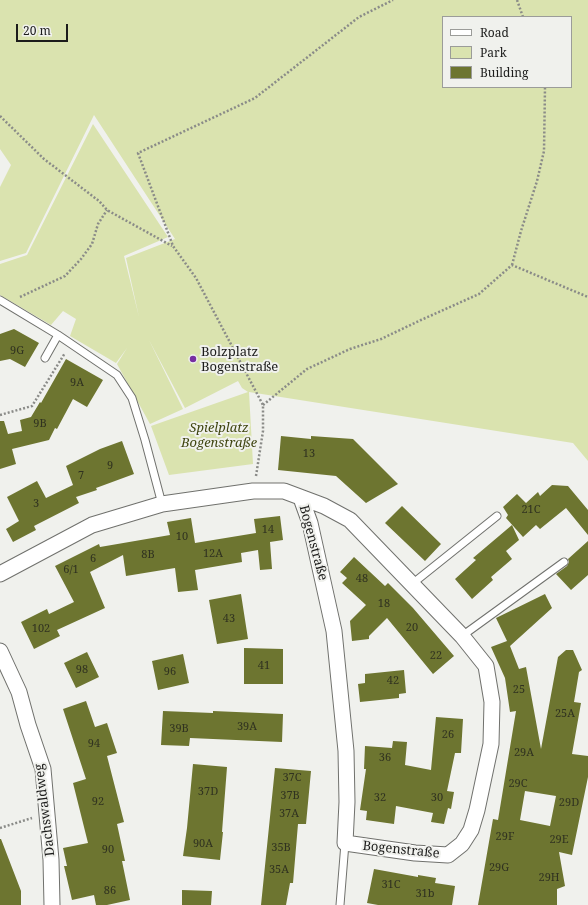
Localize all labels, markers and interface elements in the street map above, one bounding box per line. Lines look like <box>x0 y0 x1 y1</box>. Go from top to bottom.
scale bar <box>18 16 70 42</box>
legend <box>442 16 572 88</box>
text: 20 m <box>23 22 51 39</box>
text: Road <box>480 24 509 41</box>
text: Park <box>480 44 507 61</box>
text: Building <box>480 64 528 81</box>
house number: 9G <box>10 344 24 358</box>
place label: Bolzplatz Bogenstraße <box>201 344 278 375</box>
marker: Bolzplatz Bogenstraße <box>188 354 198 364</box>
house number: 9A <box>70 376 84 390</box>
house number: 9B <box>33 417 47 431</box>
park label: Spielplatz Bogenstraße <box>181 420 257 451</box>
house number: 13 <box>303 447 315 461</box>
house number: 9 <box>107 459 113 473</box>
house number: 7 <box>78 469 84 483</box>
house number: 3 <box>33 497 39 511</box>
house number: 21C <box>521 503 541 517</box>
street label: Bogenstraße <box>295 504 331 582</box>
house number: 14 <box>262 523 274 537</box>
house number: 10 <box>176 530 188 544</box>
house number: 12A <box>203 547 223 561</box>
house number: 8B <box>141 548 155 562</box>
house number: 6 <box>90 552 96 566</box>
house number: 6/1 <box>63 563 79 577</box>
house number: 48 <box>356 572 368 586</box>
house number: 18 <box>378 597 390 611</box>
house number: 43 <box>223 612 235 626</box>
house number: 20 <box>406 621 418 635</box>
house number: 102 <box>32 622 50 636</box>
house number: 22 <box>430 649 442 663</box>
house number: 41 <box>258 659 270 673</box>
house number: 98 <box>76 663 88 677</box>
house number: 96 <box>164 665 176 679</box>
house number: 42 <box>387 674 399 688</box>
house number: 25 <box>513 683 525 697</box>
house number: 25A <box>555 707 575 721</box>
house number: 39A <box>237 720 257 734</box>
house number: 39B <box>169 722 189 736</box>
house number: 26 <box>442 728 454 742</box>
house number: 94 <box>88 737 100 751</box>
house number: 29A <box>514 746 534 760</box>
house number: 36 <box>379 751 391 765</box>
street label: Dachswaldweg <box>32 763 58 857</box>
house number: 37C <box>282 771 302 785</box>
house number: 29C <box>508 777 528 791</box>
house number: 37D <box>198 785 218 799</box>
house number: 37B <box>280 789 300 803</box>
house number: 32 <box>374 791 386 805</box>
house number: 30 <box>431 791 443 805</box>
house number: 92 <box>92 795 104 809</box>
house number: 29D <box>559 796 579 810</box>
house number: 37A <box>279 807 299 821</box>
house number: 29F <box>496 830 514 844</box>
house number: 29E <box>549 833 569 847</box>
house number: 90A <box>193 837 213 851</box>
street label: Bogenstraße <box>362 838 440 862</box>
house number: 35B <box>271 841 291 855</box>
house number: 90 <box>102 843 114 857</box>
house number: 29G <box>489 861 509 875</box>
house number: 35A <box>269 863 289 877</box>
house number: 29H <box>538 871 560 885</box>
house number: 31C <box>381 878 401 892</box>
house number: 86 <box>104 884 116 898</box>
house number: 31b <box>415 887 435 901</box>

